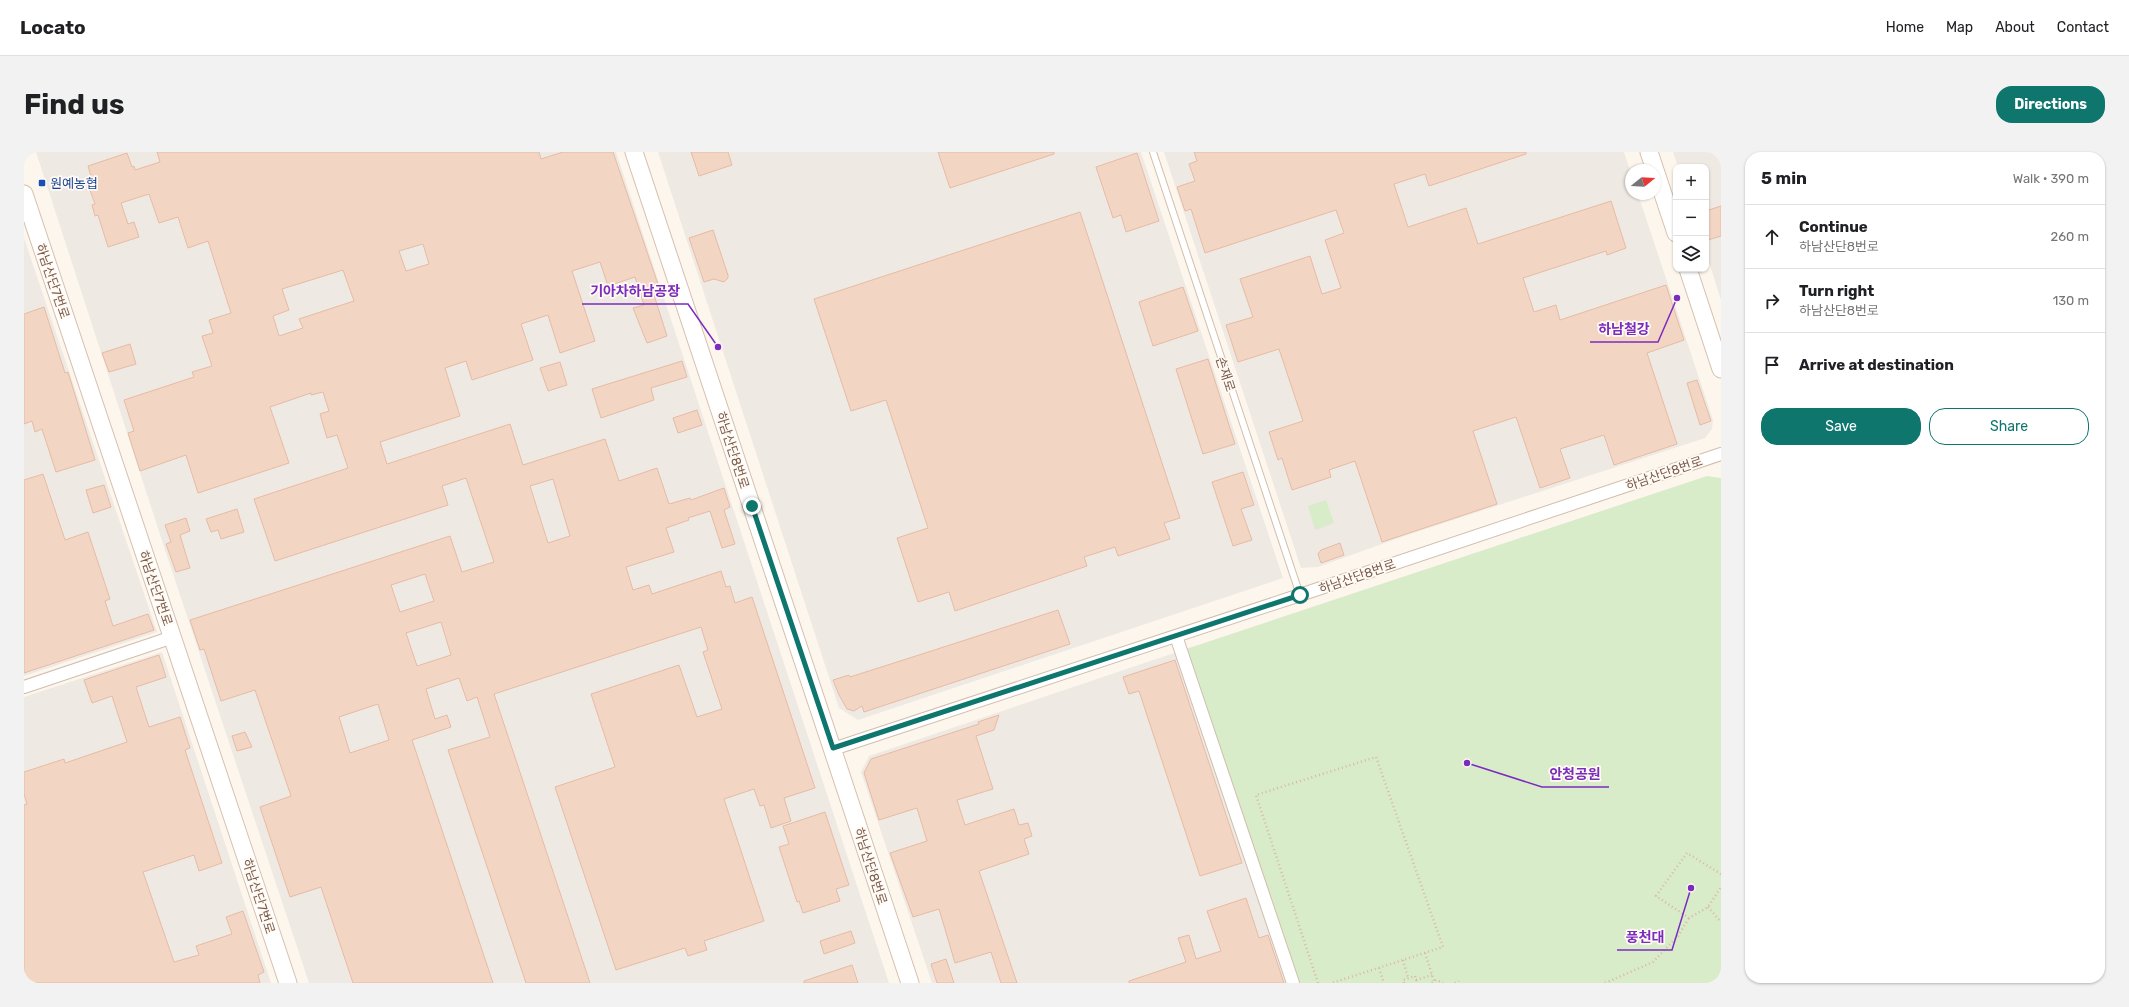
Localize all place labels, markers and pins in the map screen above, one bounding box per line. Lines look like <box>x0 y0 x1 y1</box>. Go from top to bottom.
place label: 원예농협 <box>50 176 98 191</box>
marker: 원예농협 <box>37 178 47 188</box>
callout: 기아차하남공장 <box>582 278 688 304</box>
callout: 하남철강 <box>1590 316 1658 342</box>
callout: 안청공원 <box>1542 761 1609 787</box>
callout: 풍천대 <box>1617 924 1672 950</box>

